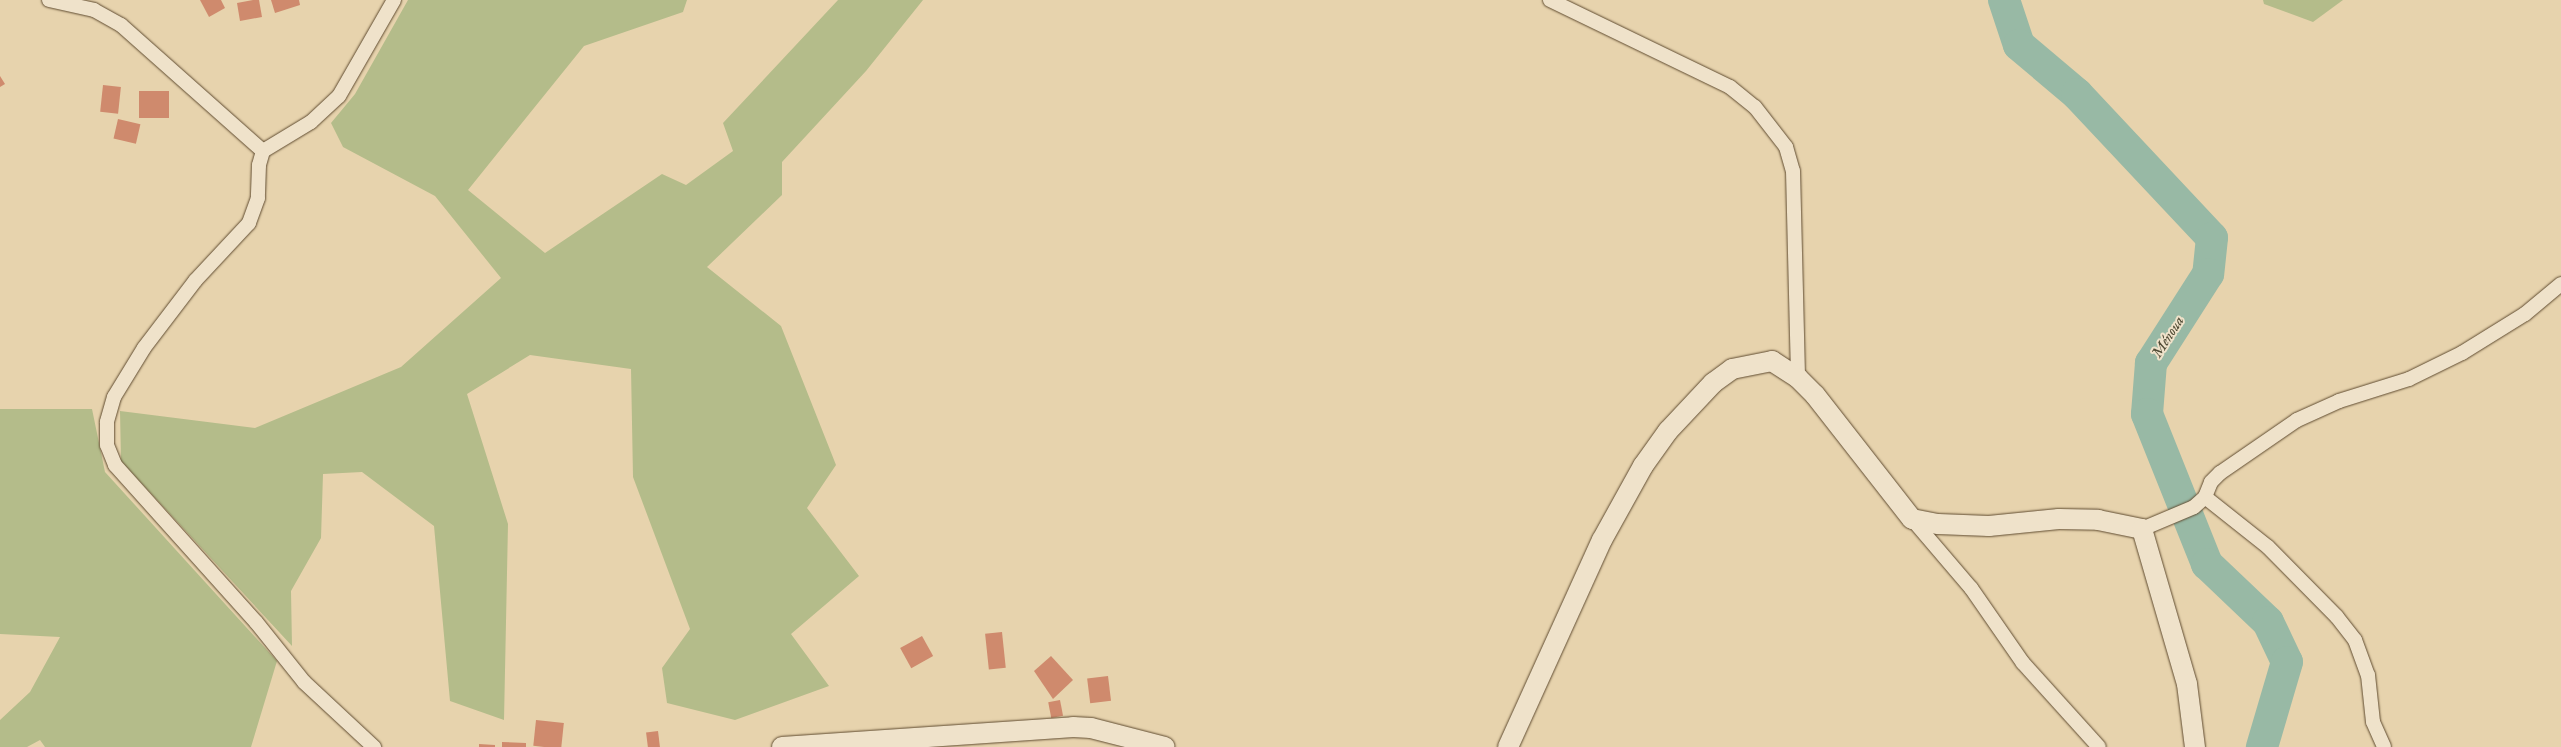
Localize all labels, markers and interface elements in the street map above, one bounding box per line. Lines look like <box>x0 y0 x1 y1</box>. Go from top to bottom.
water label: Ménoua <box>2148 313 2188 361</box>

